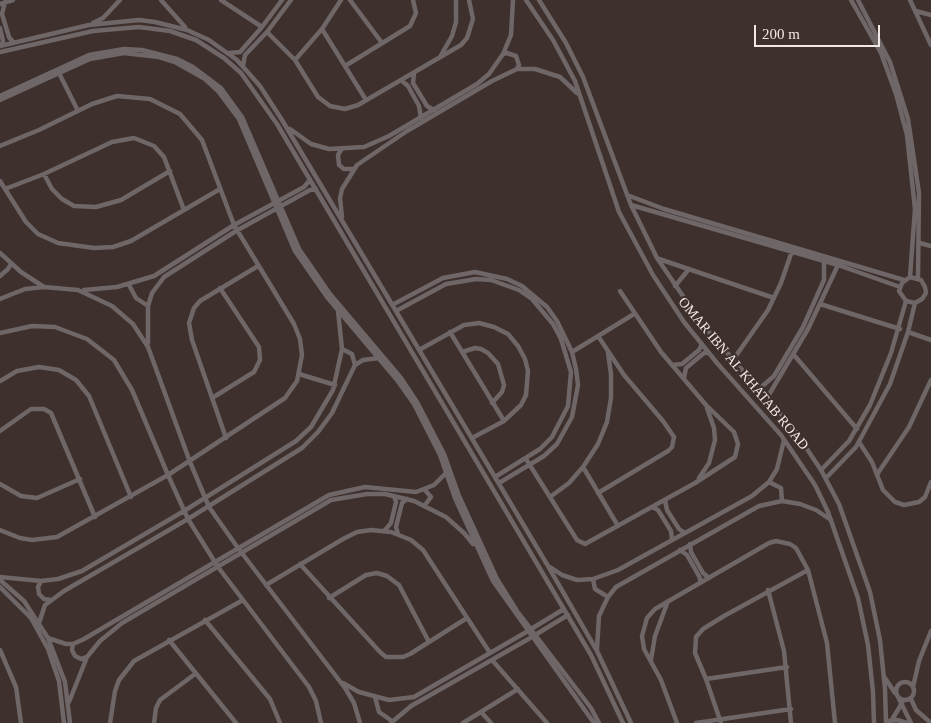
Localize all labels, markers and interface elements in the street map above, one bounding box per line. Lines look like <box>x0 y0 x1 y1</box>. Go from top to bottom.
scale bar <box>756 15 882 47</box>
text: 200 m <box>762 26 800 42</box>
street label: OMAR IBN AL KHATAB ROAD <box>678 298 808 450</box>

